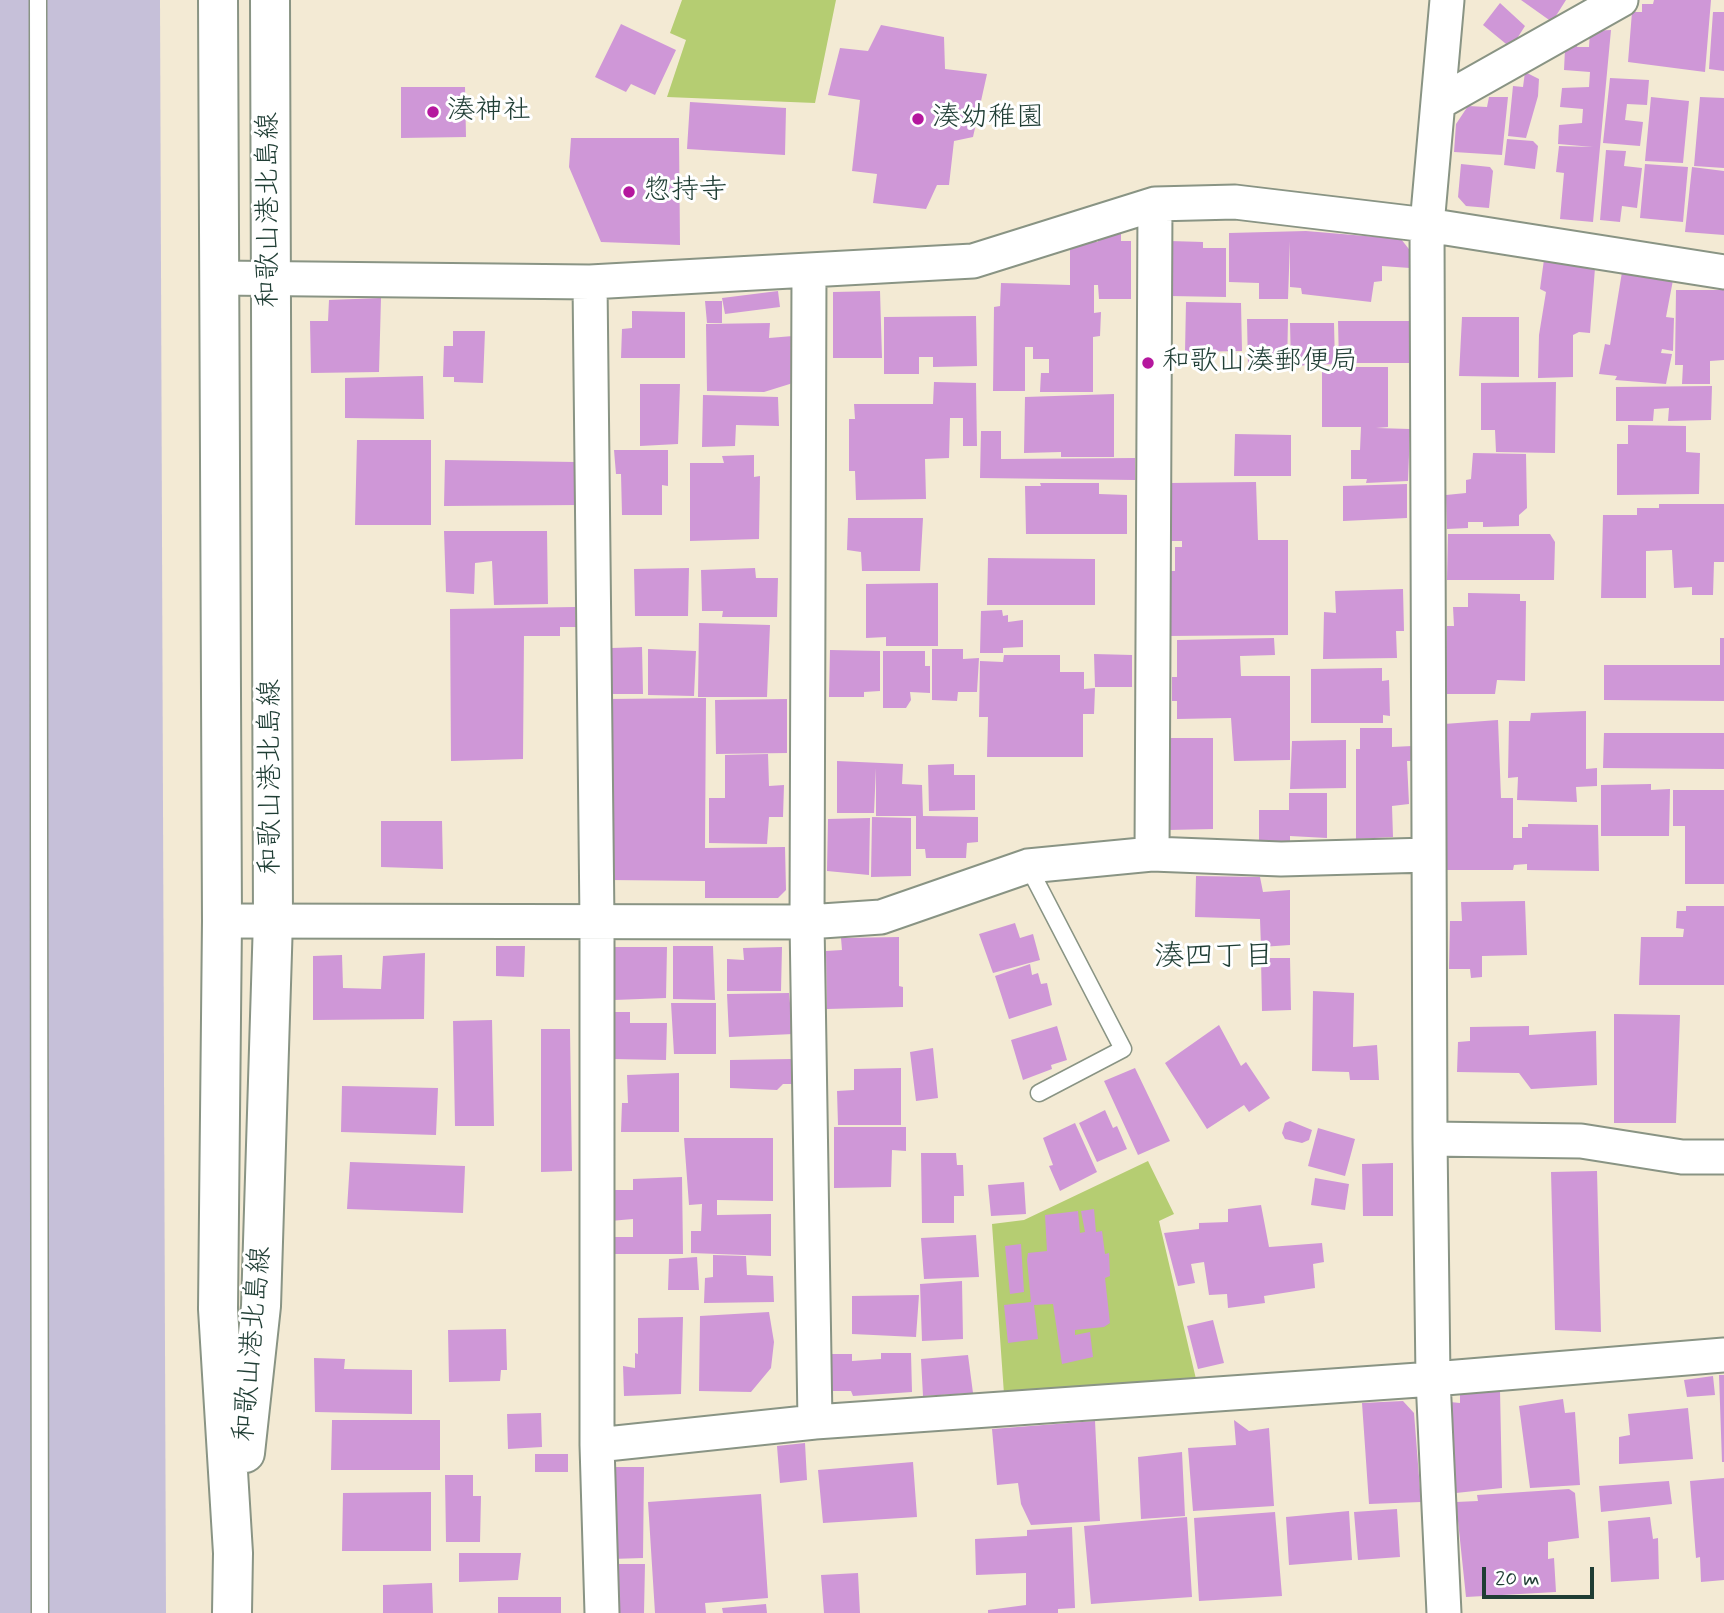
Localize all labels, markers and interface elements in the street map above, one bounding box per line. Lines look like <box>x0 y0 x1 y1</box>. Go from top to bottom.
place label: 湊神社 <box>447 95 531 129</box>
place label: 湊幼稚園 <box>932 102 1044 136</box>
marker: 湊神社 <box>425 104 441 120</box>
marker: 湊幼稚園 <box>910 111 926 127</box>
street label: 和歌山港北島線 <box>253 112 287 308</box>
place label: 惣持寺 <box>643 175 727 209</box>
marker: 惣持寺 <box>621 184 637 200</box>
place label: 和歌山湊郵便局 <box>1162 346 1358 380</box>
marker: 和歌山湊郵便局 <box>1140 355 1156 371</box>
street label: 和歌山港北島線 <box>255 679 289 875</box>
district label: 湊四丁目 <box>1154 941 1274 977</box>
street label: 和歌山港北島線 <box>229 1245 279 1443</box>
scale bar <box>1486 1554 1598 1598</box>
text: 20 m <box>1495 1565 1540 1593</box>

